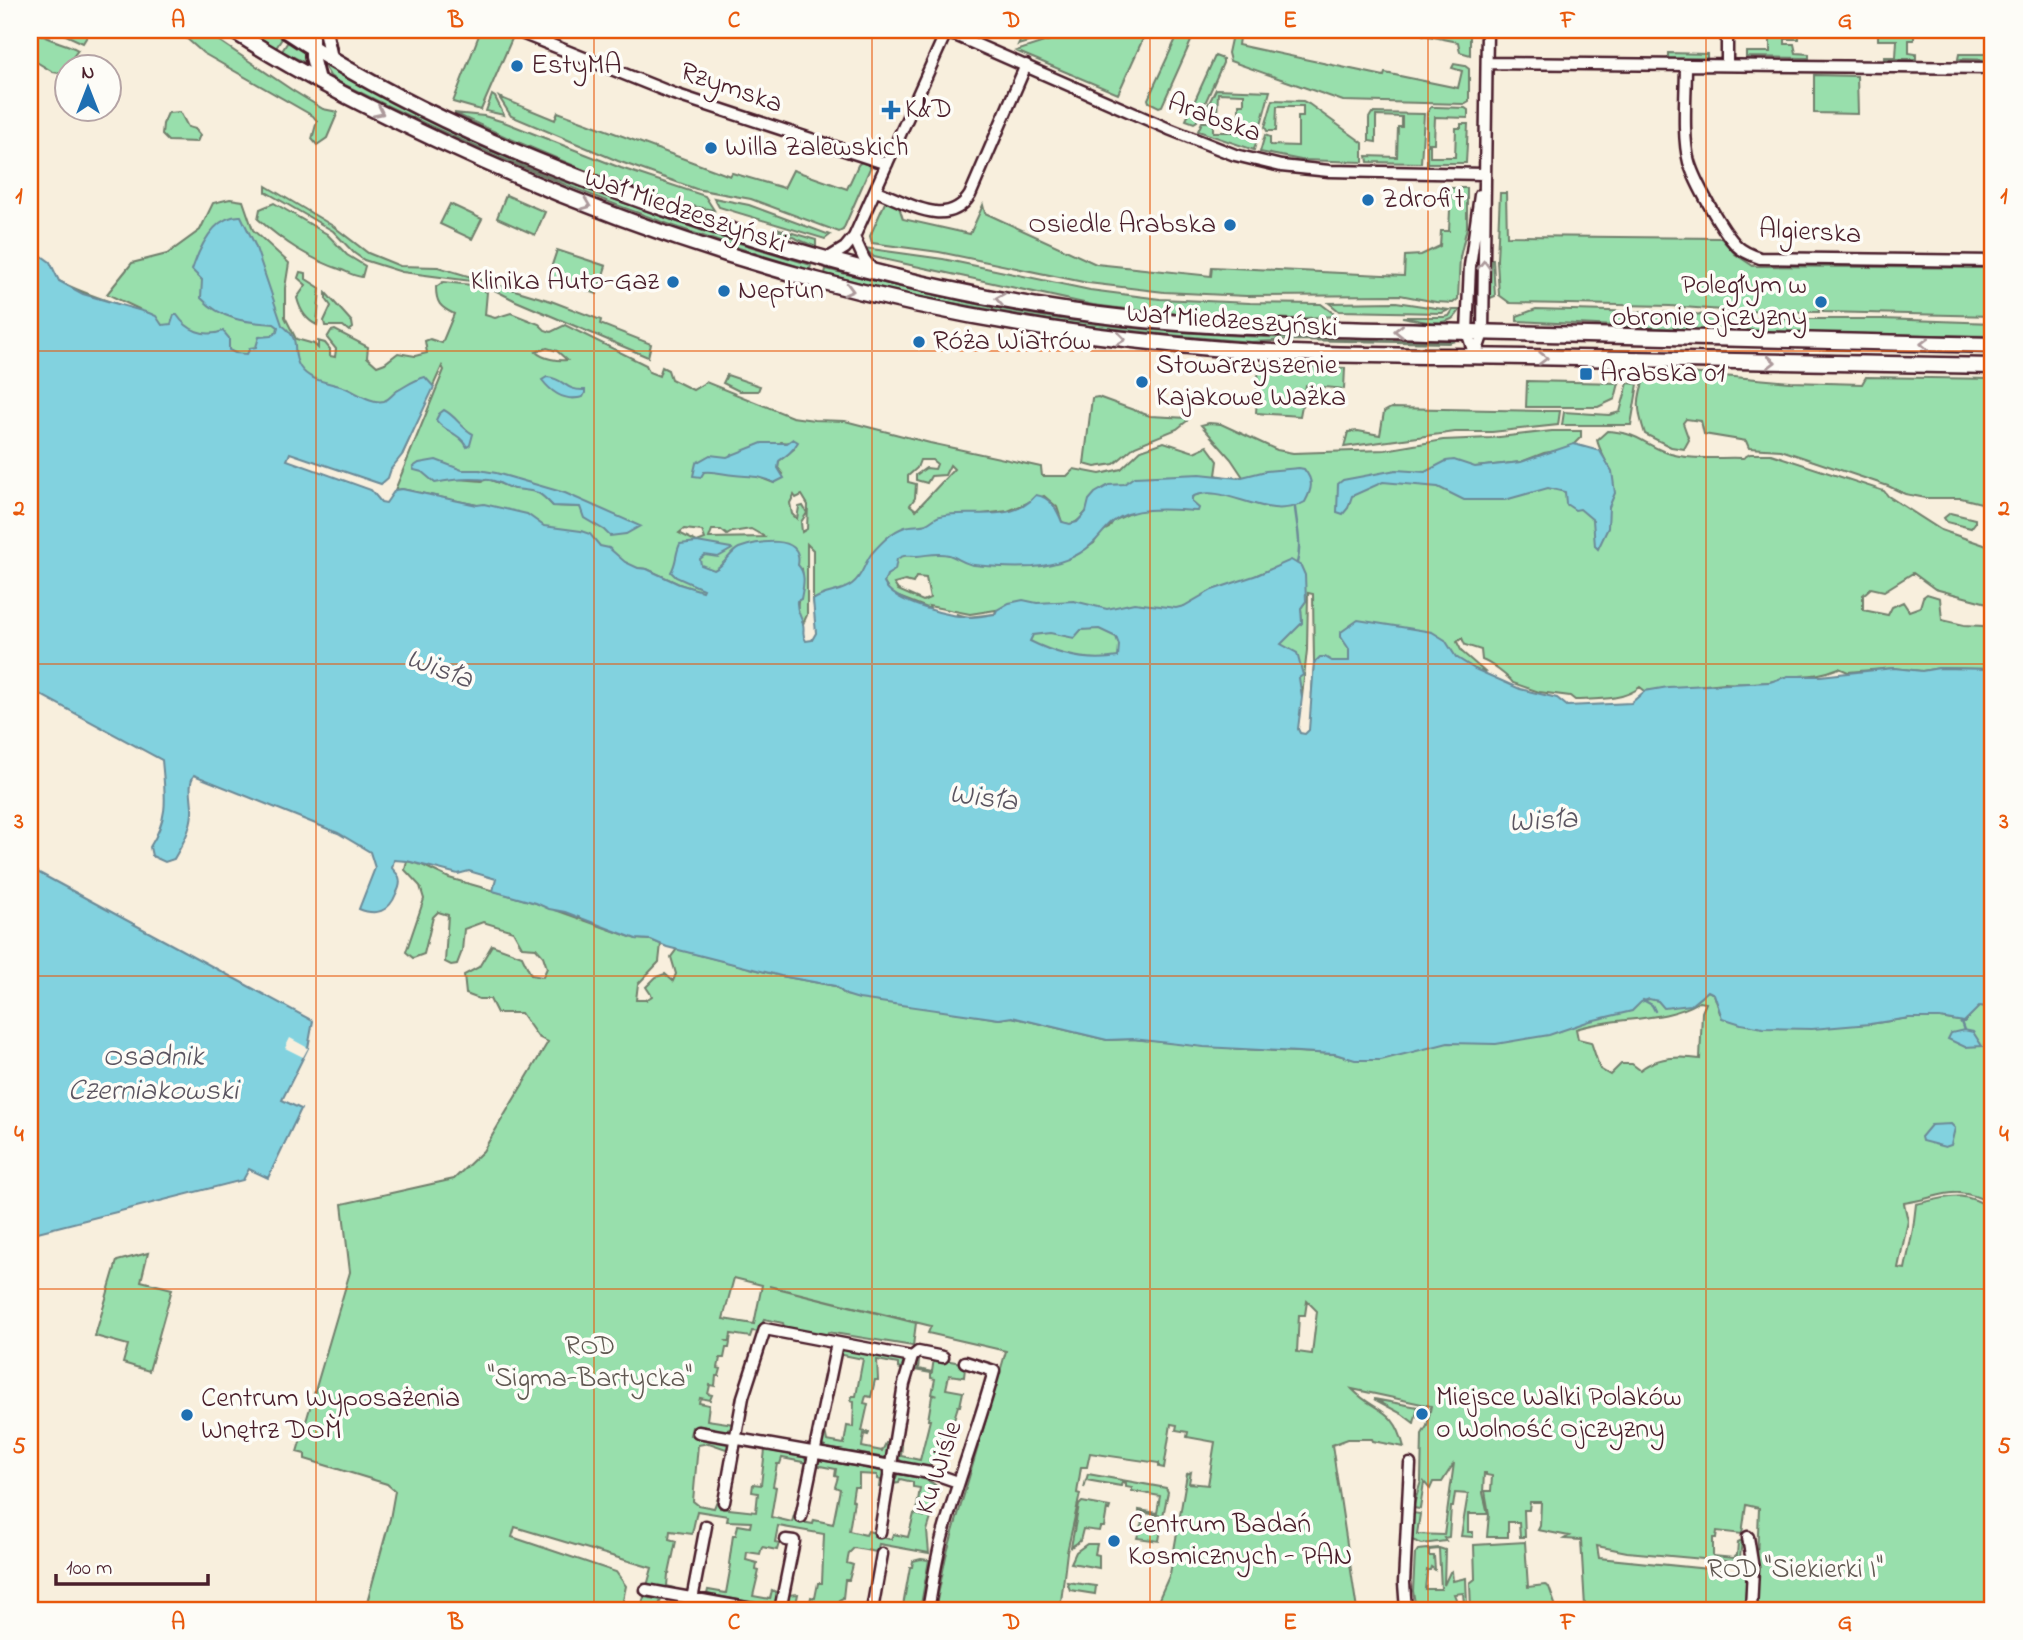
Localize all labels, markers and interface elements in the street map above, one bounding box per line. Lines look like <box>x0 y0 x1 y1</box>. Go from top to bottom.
text: A <box>171 5 185 38</box>
text: B <box>447 5 464 38</box>
text: C <box>728 5 741 38</box>
text: D <box>1003 5 1020 38</box>
text: E <box>1283 5 1297 38</box>
text: F <box>1560 5 1576 38</box>
text: G <box>1838 5 1852 38</box>
place label: EstyMA <box>531 46 621 87</box>
north arrow <box>52 52 122 122</box>
street label: Rzymska <box>674 52 788 126</box>
marker: EstyMA <box>509 58 525 74</box>
text: N <box>82 60 95 87</box>
street label: Arabska <box>1161 83 1267 155</box>
place label: K&D <box>905 90 952 131</box>
marker: K&D <box>883 102 899 118</box>
one-way arrow <box>372 104 384 118</box>
place label: Willa Zalewskich <box>725 128 909 169</box>
marker: Willa Zalewskich <box>703 140 719 156</box>
street label: Wał Miedzeszyński <box>578 158 792 266</box>
place label: Zdrofit <box>1382 180 1464 221</box>
text: 1 <box>15 181 23 214</box>
text: 1 <box>2000 181 2008 214</box>
marker: Zdrofit <box>1360 192 1376 208</box>
one-way arrow <box>580 196 592 210</box>
place label: Osiedle Arabska <box>1028 205 1216 246</box>
street label: Algierska <box>1758 210 1862 256</box>
marker: Osiedle Arabska <box>1222 217 1238 233</box>
one-way arrow <box>1476 259 1492 269</box>
place label: Klinika Auto-Gaz <box>470 262 659 303</box>
place label: Poległym w obronie Ojczyzny <box>1612 266 1807 339</box>
place label: Neptun <box>738 271 824 312</box>
marker: Klinika Auto-Gaz <box>665 274 681 290</box>
one-way arrow <box>843 282 855 296</box>
marker: Neptun <box>716 283 732 299</box>
one-way arrow <box>994 292 1006 307</box>
street label: Wał Miedzeszyński <box>1125 294 1339 350</box>
marker: Poległym w obronie Ojczyzny <box>1813 294 1829 310</box>
place label: Róża Wiatrów <box>933 322 1091 363</box>
one-way arrow <box>1393 323 1403 339</box>
one-way arrow <box>1115 331 1127 346</box>
marker: Róża Wiatrów <box>911 334 927 350</box>
one-way arrow <box>1919 336 1930 352</box>
place label: Stowarzyszenie Kajakowe Ważka <box>1156 346 1346 419</box>
one-way arrow <box>1538 350 1549 365</box>
place label: Arabska 01 <box>1600 354 1726 395</box>
one-way arrow <box>1766 354 1777 370</box>
marker: Arabska 01 <box>1578 366 1594 382</box>
marker: Stowarzyszenie Kajakowe Ważka <box>1134 374 1150 390</box>
text: 2 <box>12 493 25 526</box>
text: 2 <box>1997 493 2010 526</box>
water label: Wisła <box>399 638 479 703</box>
water label: Wisła <box>946 773 1020 825</box>
water label: Wisła <box>1507 798 1579 846</box>
text: 3 <box>13 806 24 839</box>
text: 3 <box>1998 806 2009 839</box>
water label: Osadnik Czerniakowski <box>68 1036 241 1114</box>
text: 4 <box>14 1119 24 1152</box>
text: 4 <box>1999 1119 2009 1152</box>
park label: ROD "Sigma-Bartycka" <box>488 1327 692 1400</box>
place label: Miejsce Walki Polaków o Wolność Ojczyzny <box>1436 1378 1682 1451</box>
place label: Centrum Wyposażenia Wnętrz DOM <box>201 1379 460 1452</box>
marker: Miejsce Walki Polaków o Wolność Ojczyzny <box>1414 1406 1430 1422</box>
marker: Centrum Wyposażenia Wnętrz DOM <box>179 1407 195 1423</box>
street label: Ku Wiśle <box>906 1416 974 1520</box>
text: 5 <box>12 1431 26 1464</box>
text: 5 <box>1997 1431 2011 1464</box>
place label: Centrum Badań Kosmicznych - PAN <box>1128 1505 1352 1578</box>
marker: Centrum Badań Kosmicznych - PAN <box>1106 1533 1122 1549</box>
scale bar <box>56 1542 208 1586</box>
park label: ROD "Siekierki I" <box>1707 1550 1883 1591</box>
text: 100 m <box>66 1554 112 1584</box>
text: A <box>171 1607 185 1640</box>
text: B <box>447 1607 464 1640</box>
text: C <box>728 1607 741 1640</box>
text: D <box>1003 1607 1020 1640</box>
text: E <box>1283 1607 1297 1640</box>
text: F <box>1560 1607 1576 1640</box>
text: G <box>1838 1607 1852 1640</box>

